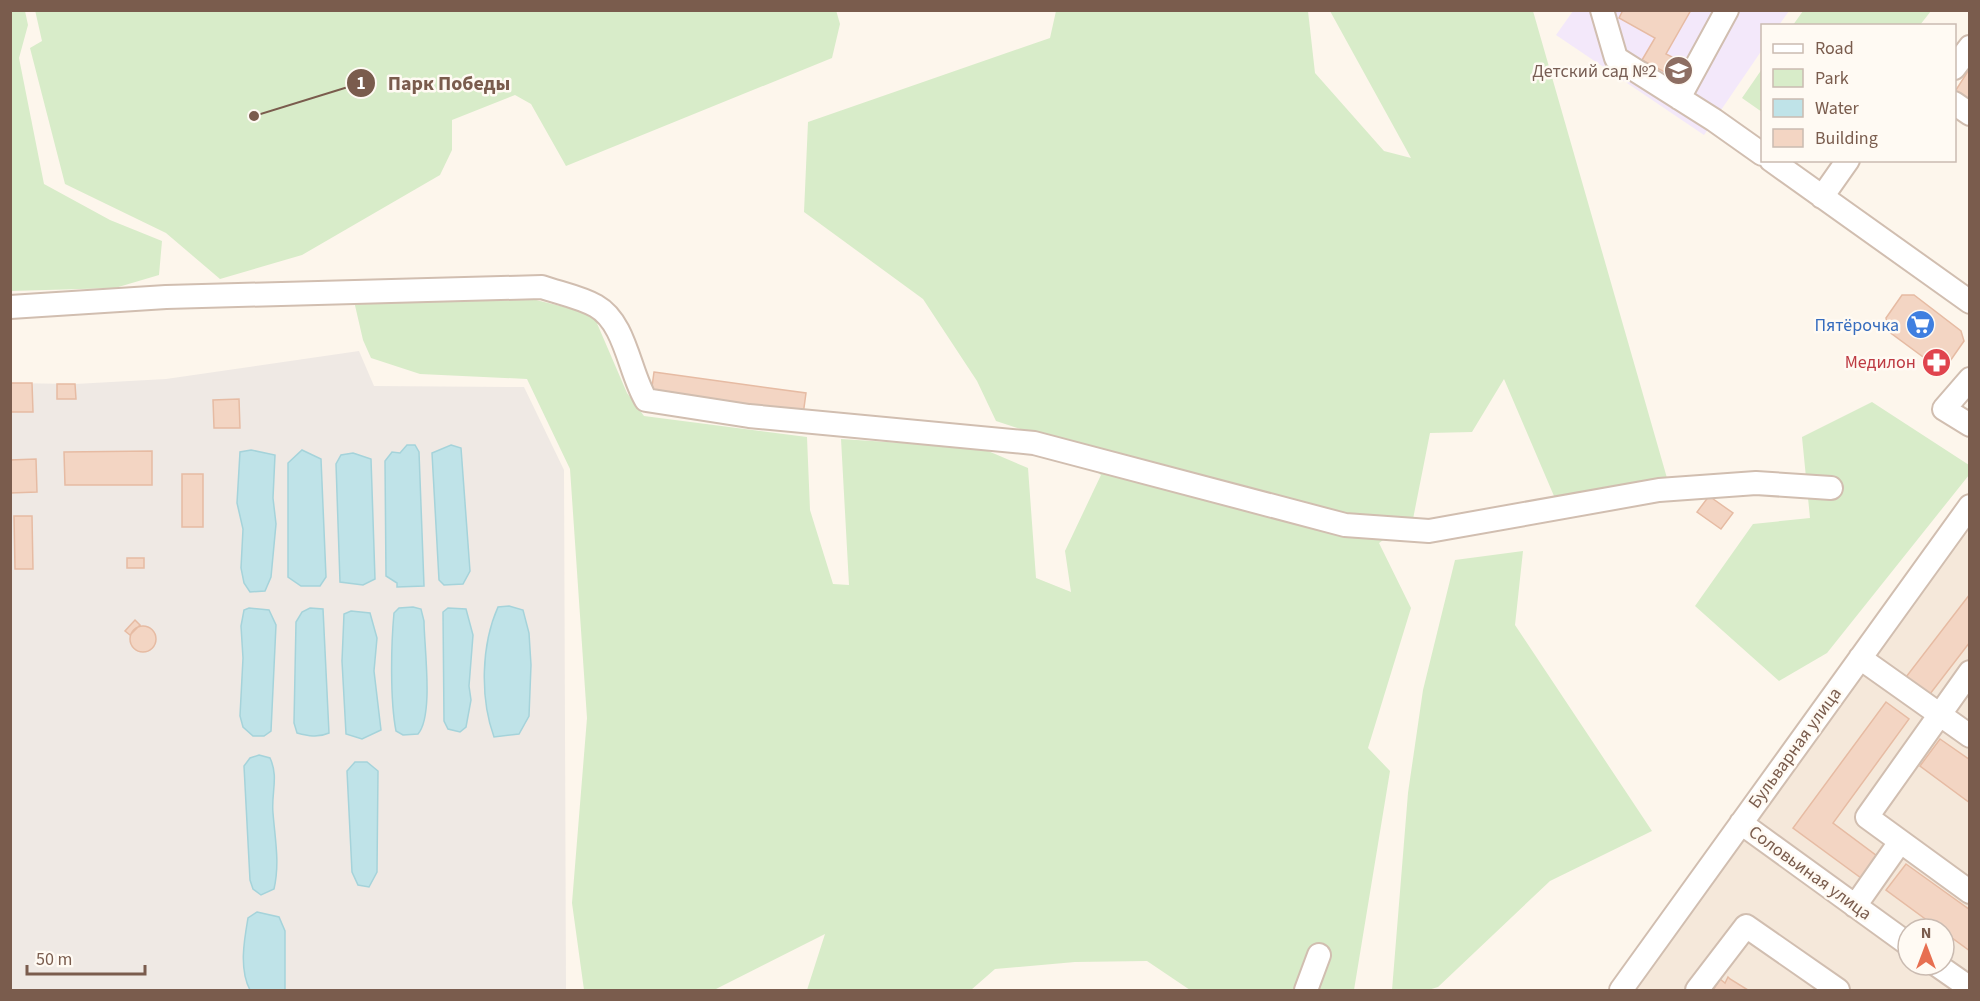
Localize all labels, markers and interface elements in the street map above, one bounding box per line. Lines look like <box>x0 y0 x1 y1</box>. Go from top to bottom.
legend <box>1761 24 1956 162</box>
text: Road <box>1815 36 1854 61</box>
school or university icon: Детский сад №2 <box>1662 55 1694 87</box>
place label: Детский сад №2 <box>1532 59 1657 84</box>
callout: Парк Победы <box>346 64 522 102</box>
text: Park <box>1815 66 1849 91</box>
text: Парк Победы <box>388 70 510 98</box>
text: 1 <box>356 71 366 96</box>
text: Water <box>1815 96 1859 121</box>
text: Building <box>1815 126 1878 151</box>
supermarket icon: Пятёрочка <box>1904 309 1936 341</box>
place label: Пятёрочка <box>1814 313 1899 338</box>
pharmacy icon: Медилон <box>1921 346 1953 378</box>
place label: Медилон <box>1845 350 1916 375</box>
street label: Бульварная улица <box>1742 682 1848 814</box>
street label: Соловьиная улица <box>1743 820 1877 926</box>
north arrow <box>1896 917 1956 977</box>
text: N <box>1921 922 1931 944</box>
scale bar <box>27 938 146 976</box>
text: 50 m <box>36 947 72 972</box>

